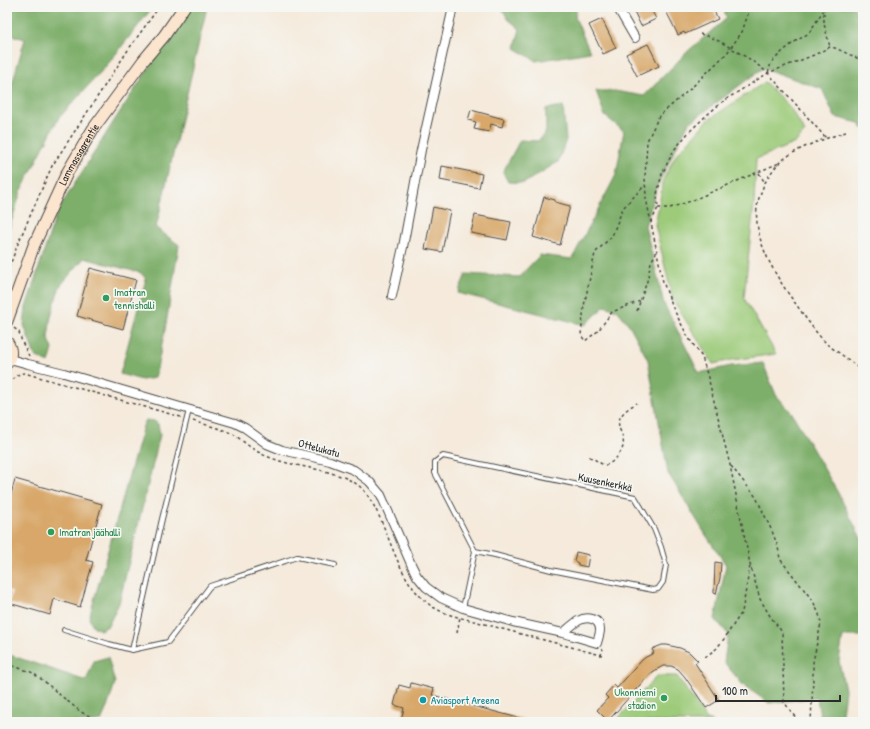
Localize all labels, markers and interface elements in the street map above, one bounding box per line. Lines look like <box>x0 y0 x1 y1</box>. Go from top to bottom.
street label: Lammassaarentie <box>55 120 102 187</box>
place label: Imatran tennishalli <box>114 285 155 312</box>
marker: Imatran tennishalli <box>101 293 111 303</box>
street label: Ottelukatu <box>297 436 342 460</box>
street label: Kuusenkerkkä <box>577 469 634 495</box>
place label: Imatran jäähalli <box>59 525 121 539</box>
marker: Imatran jäähalli <box>46 527 56 537</box>
scale bar <box>716 677 840 703</box>
text: 100 m <box>722 682 748 699</box>
place label: Ukonniemi stadion <box>614 685 656 712</box>
place label: Aviasport Areena <box>431 693 500 707</box>
marker: Ukonniemi stadion <box>659 693 669 703</box>
marker: Aviasport Areena <box>418 695 428 705</box>

